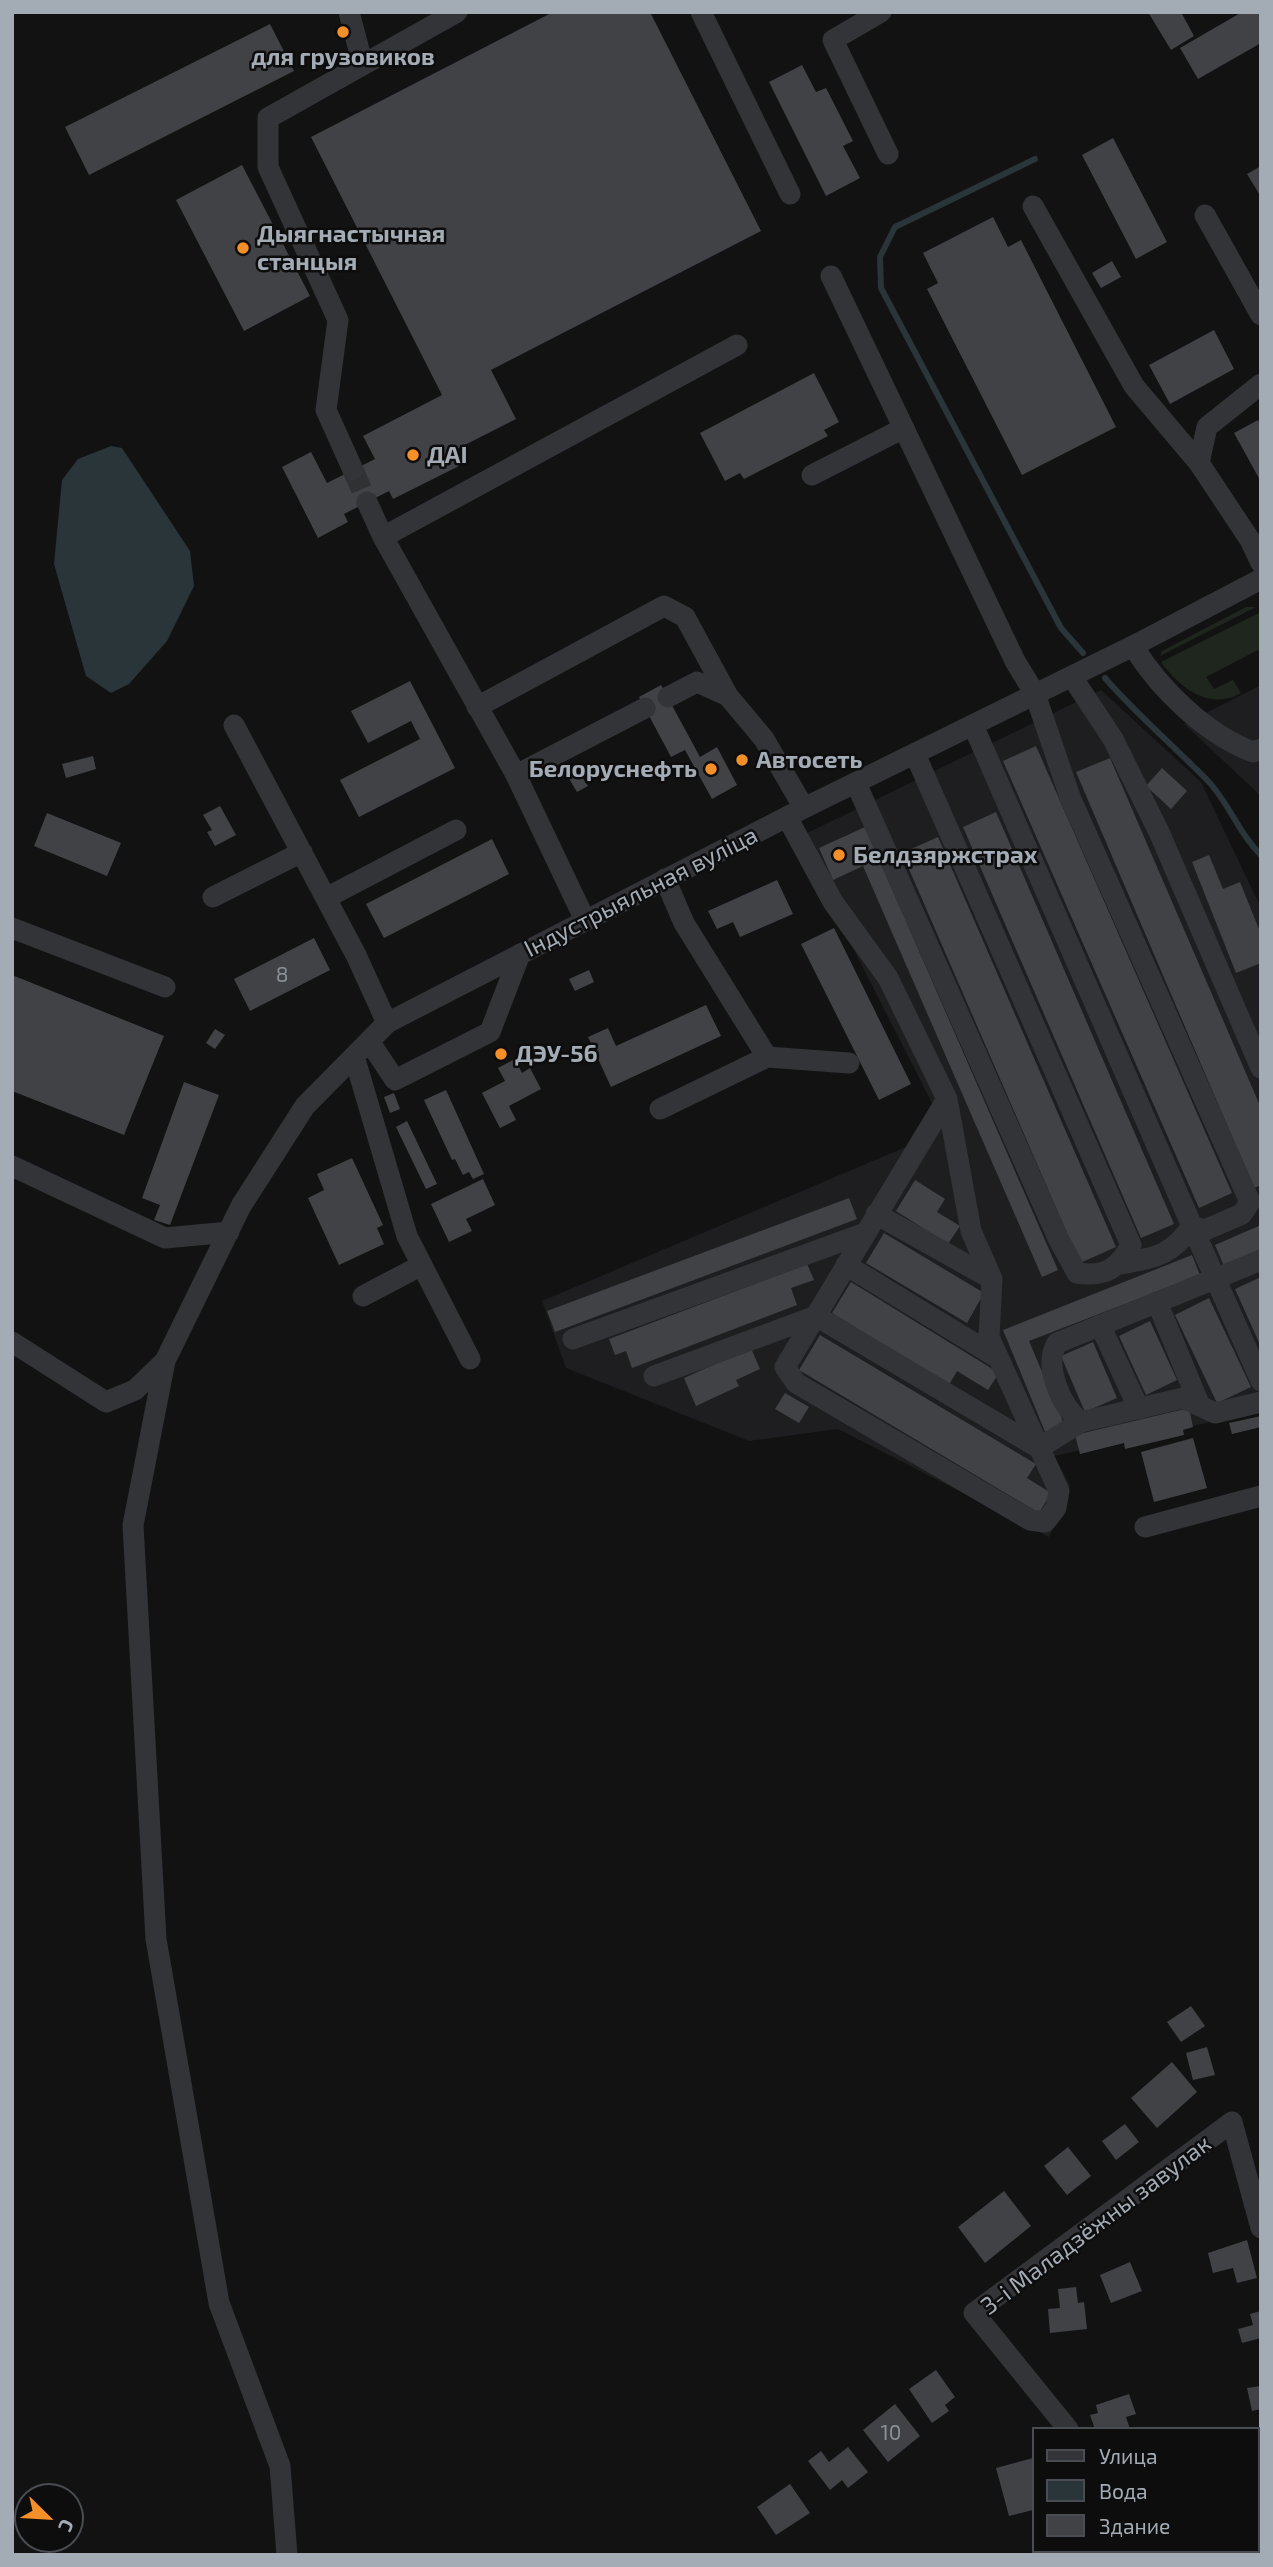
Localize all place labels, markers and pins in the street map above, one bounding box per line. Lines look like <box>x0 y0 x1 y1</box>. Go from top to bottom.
marker: для грузовиков <box>335 24 351 40</box>
place label: для грузовиков <box>251 43 435 71</box>
place label: Дыягнастычная станцыя <box>257 220 445 276</box>
marker: Дыягнастычная станцыя <box>235 240 251 256</box>
place label: ДАІ <box>427 441 467 469</box>
marker: ДАІ <box>405 447 421 463</box>
place label: Автосеть <box>756 746 863 774</box>
marker: Автосеть <box>734 752 750 768</box>
place label: Белоруснефть <box>529 755 697 783</box>
marker: Белоруснефть <box>703 761 719 777</box>
place label: Белдзяржстрах <box>853 841 1037 869</box>
marker: Белдзяржстрах <box>831 847 847 863</box>
place label: ДЭУ-56 <box>515 1040 598 1068</box>
marker: ДЭУ-56 <box>493 1046 509 1062</box>

